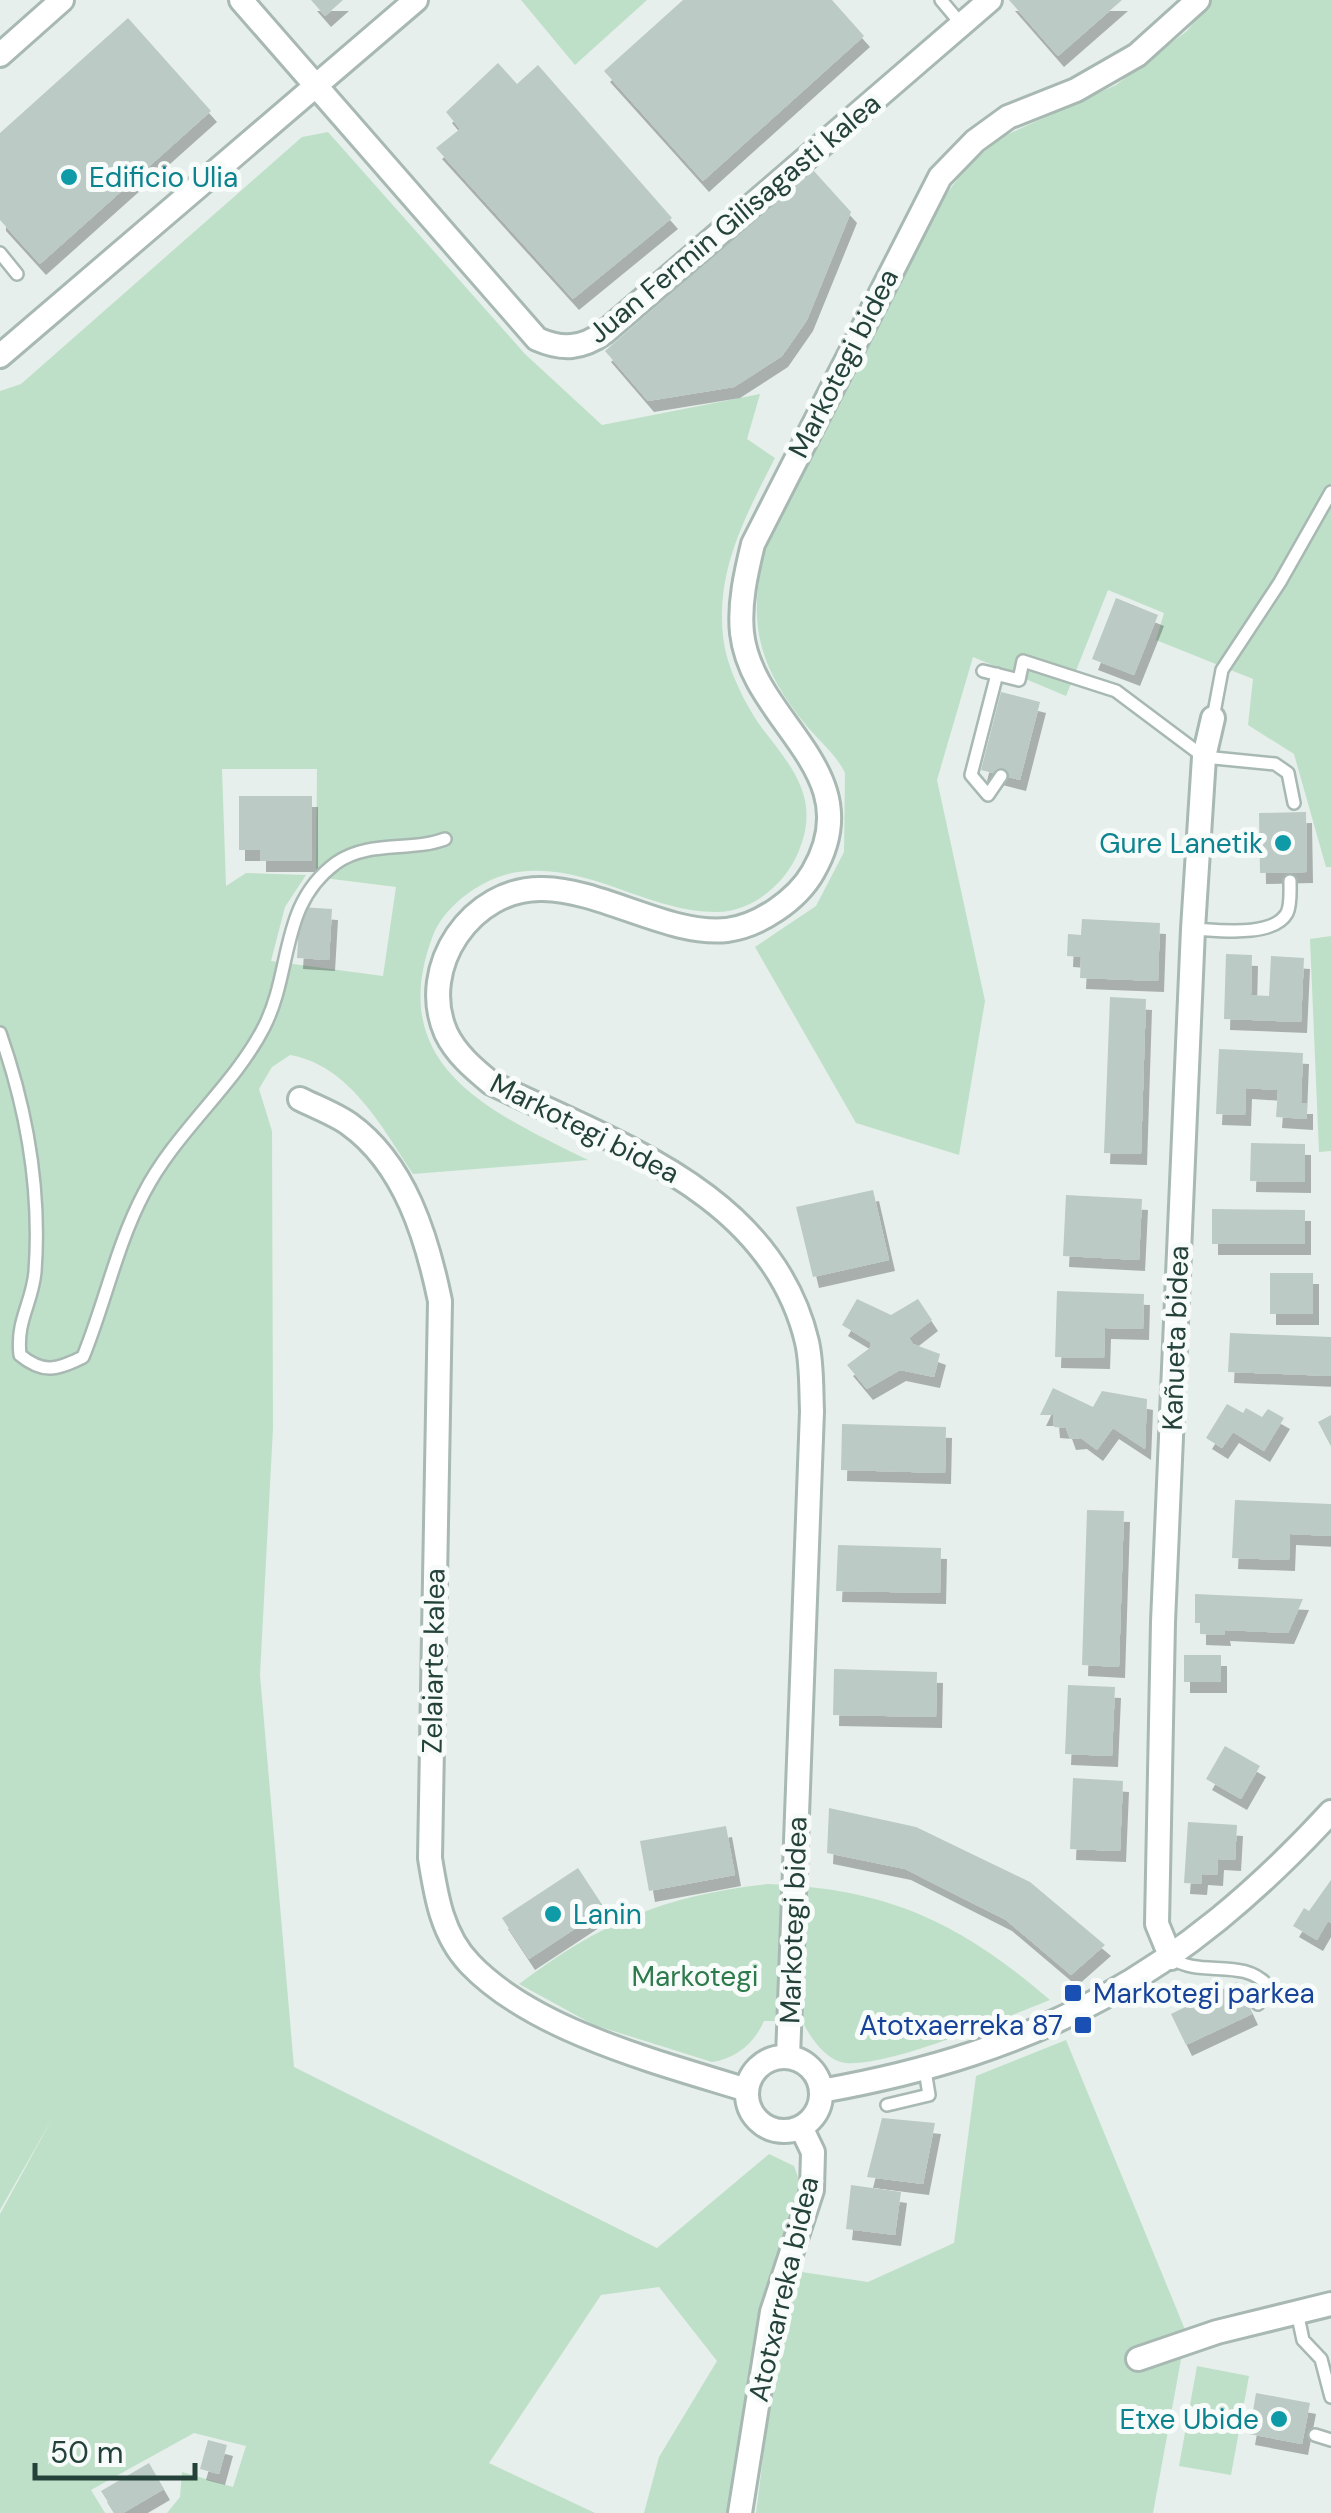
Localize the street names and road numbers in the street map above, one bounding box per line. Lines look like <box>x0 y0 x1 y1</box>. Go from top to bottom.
street label: Juan Fermin Gilisagasti kalea <box>580 85 888 352</box>
street label: Markotegi bidea <box>780 262 907 464</box>
street label: Markotegi bidea <box>484 1065 686 1192</box>
street label: Kañueta bidea <box>1154 1245 1197 1431</box>
street label: Zelaiarte kalea <box>413 1568 454 1754</box>
street label: Markotegi bidea <box>771 1816 816 2024</box>
street label: Atotxarreka bidea <box>740 2173 827 2405</box>

